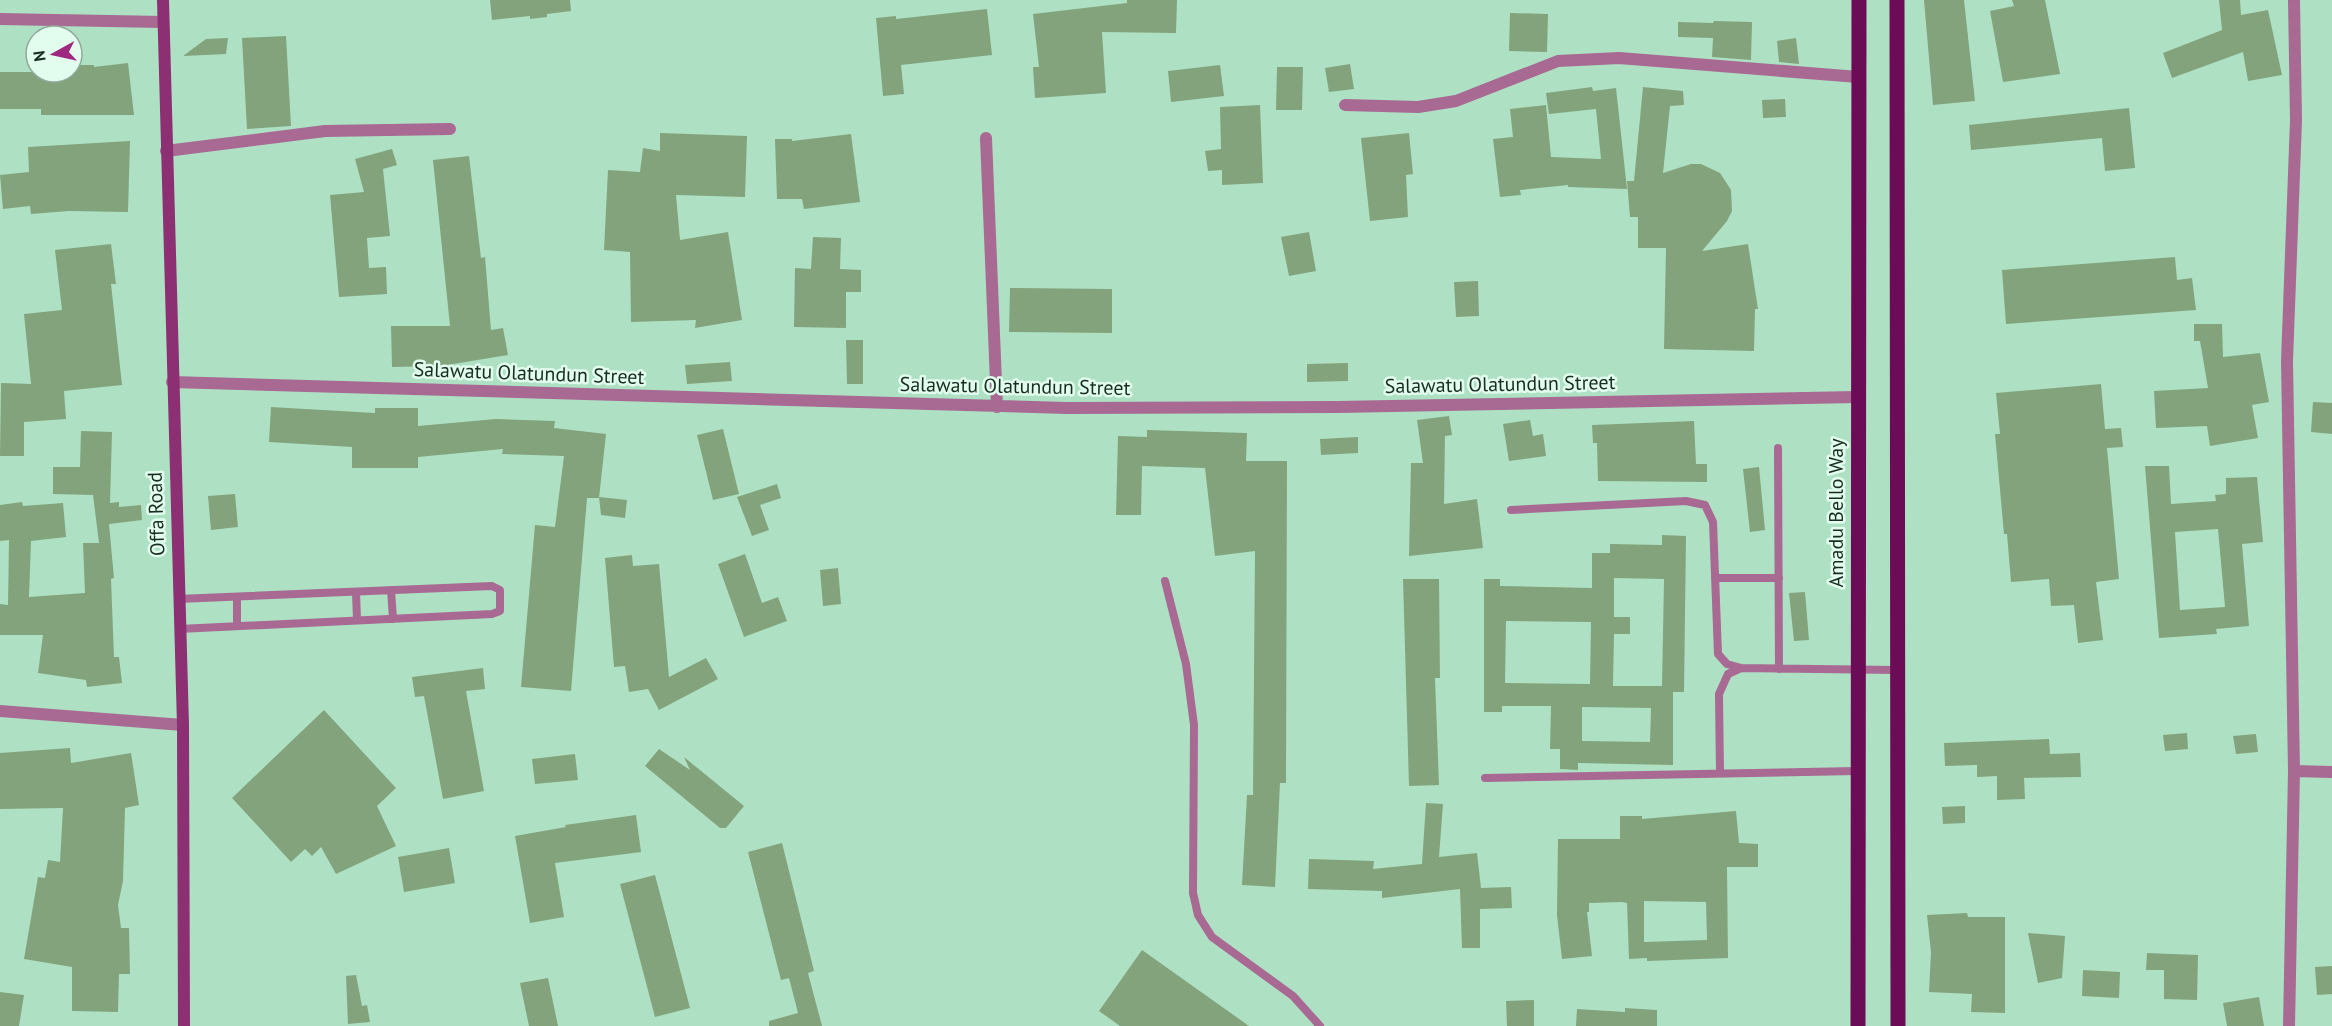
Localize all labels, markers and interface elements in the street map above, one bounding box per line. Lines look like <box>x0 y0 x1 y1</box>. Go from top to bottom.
north arrow <box>24 24 84 84</box>
text: N <box>29 49 50 63</box>
street label: Salawatu Olatundun Street <box>413 356 645 390</box>
street label: Salawatu Olatundun Street <box>1384 369 1616 399</box>
street label: Salawatu Olatundun Street <box>899 371 1131 401</box>
street label: Amadu Bello Way <box>1823 438 1849 587</box>
street label: Offa Road <box>142 472 170 556</box>

